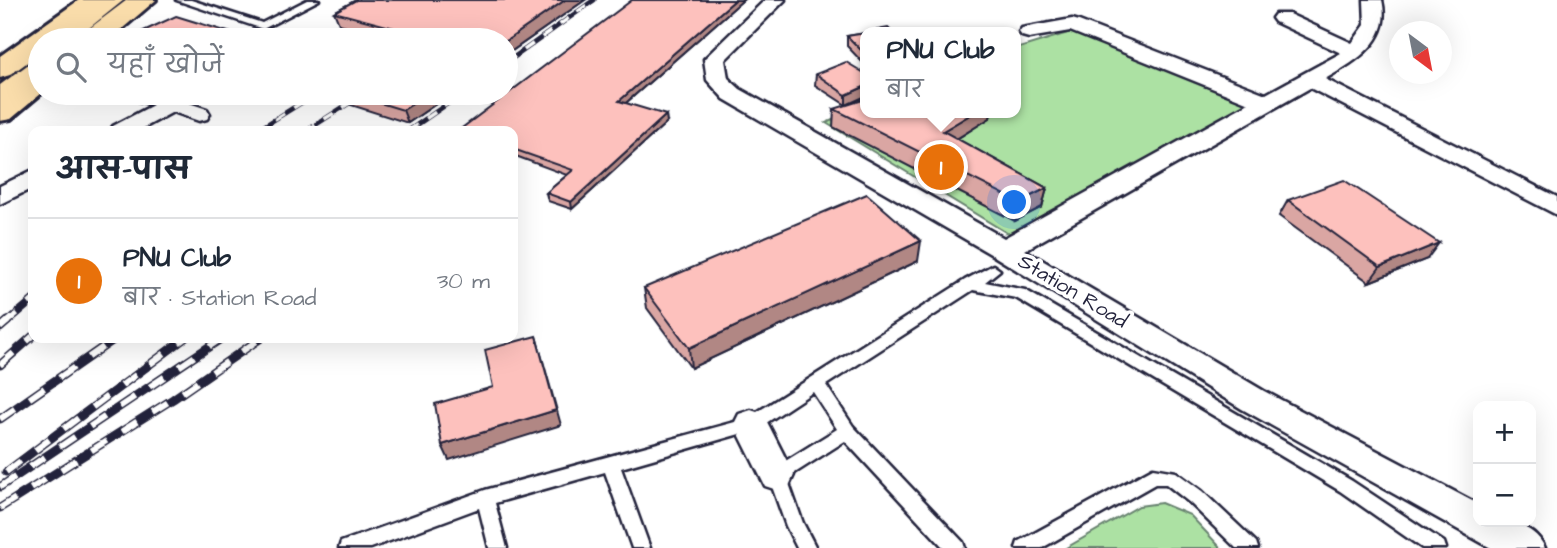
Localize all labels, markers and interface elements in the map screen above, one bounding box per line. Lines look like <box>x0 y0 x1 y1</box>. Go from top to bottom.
north arrow <box>1389 21 1452 84</box>
popup <box>860 27 1021 118</box>
search box <box>28 28 518 105</box>
text: PNU Club <box>886 32 995 68</box>
text: यहाँ खोजें <box>108 47 224 83</box>
icon: search <box>52 48 90 86</box>
text: बार <box>886 74 923 106</box>
pin: 1 <box>918 141 964 193</box>
text: आस-पास <box>56 149 190 191</box>
your location <box>997 185 1031 219</box>
text: PNU Club <box>123 240 231 276</box>
street label: Station Road <box>1013 247 1134 335</box>
text: 1 <box>78 265 80 297</box>
text: 30 m <box>437 265 490 297</box>
text: बार · Station Road <box>123 282 317 314</box>
map controls <box>1473 401 1536 527</box>
button: + <box>1473 401 1536 464</box>
button: − <box>1473 464 1536 527</box>

